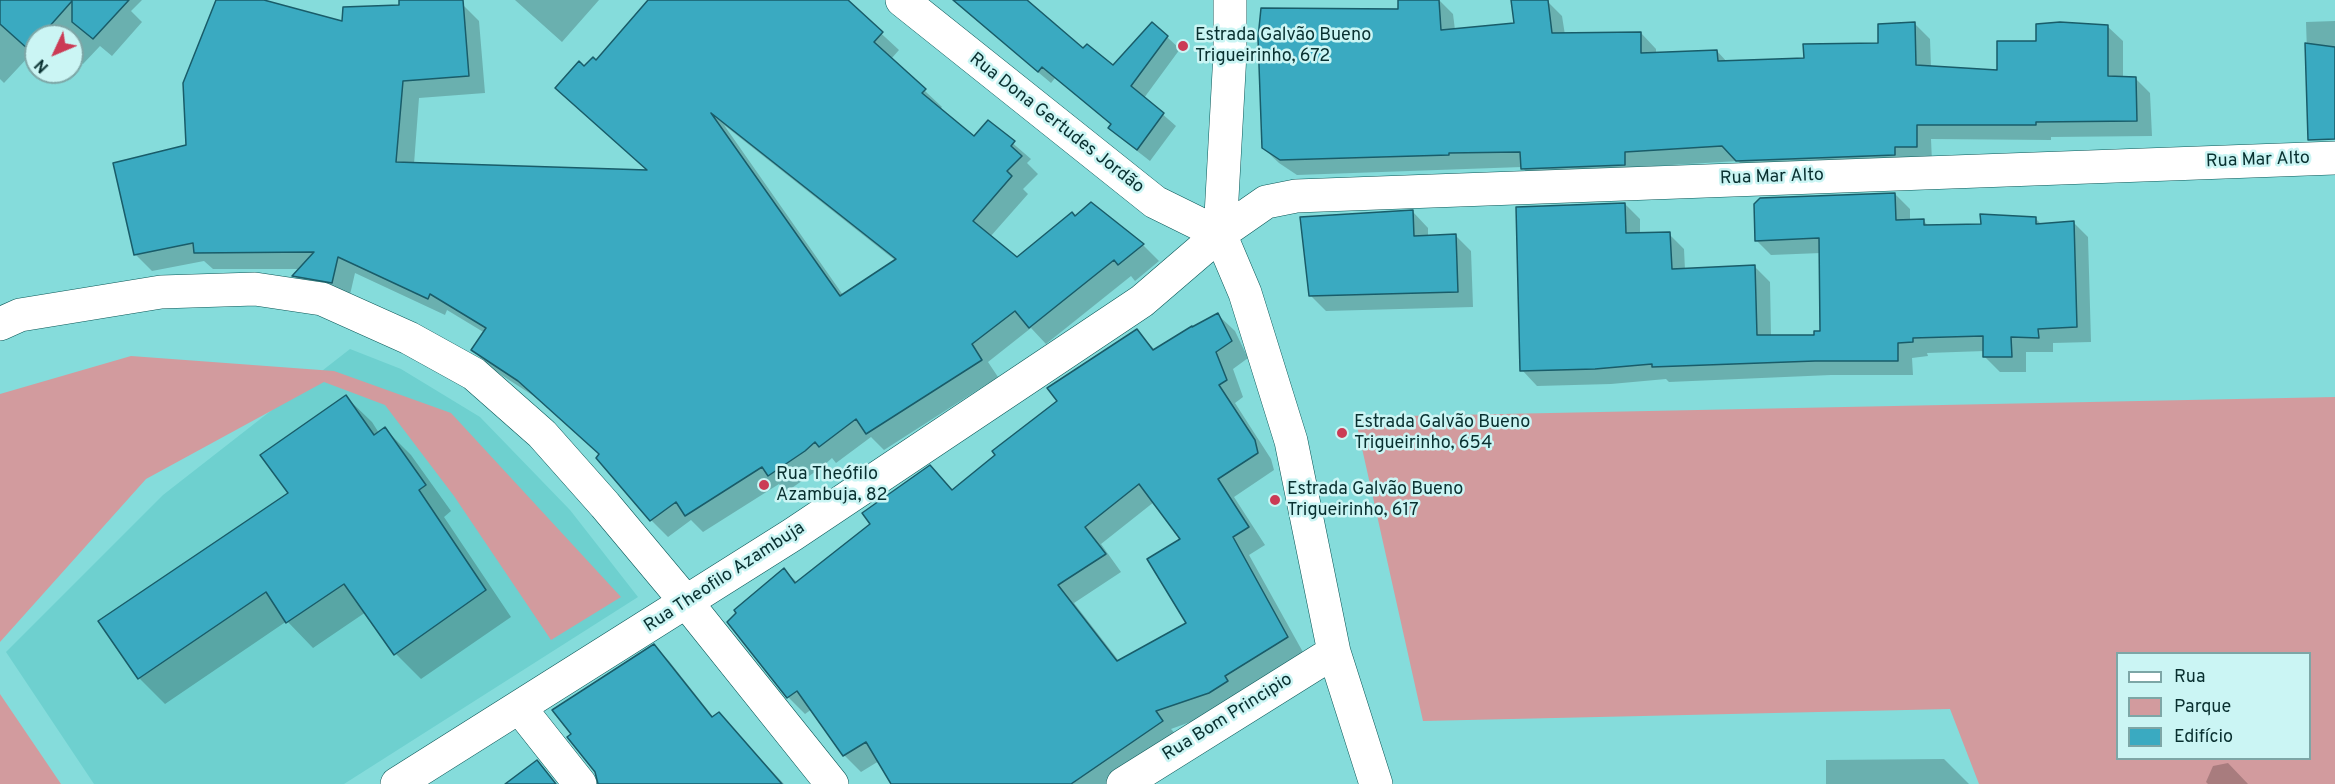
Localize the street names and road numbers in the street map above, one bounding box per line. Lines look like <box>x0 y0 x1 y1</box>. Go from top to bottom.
street label: Rua Dona Gertudes Jordão <box>964 49 1148 199</box>
street label: Rua Mar Alto <box>2206 148 2310 174</box>
street label: Rua Mar Alto <box>1720 165 1824 191</box>
street label: Rua Theofilo Azambuja <box>641 518 809 638</box>
street label: Rua Bom Principio <box>1159 669 1297 767</box>

